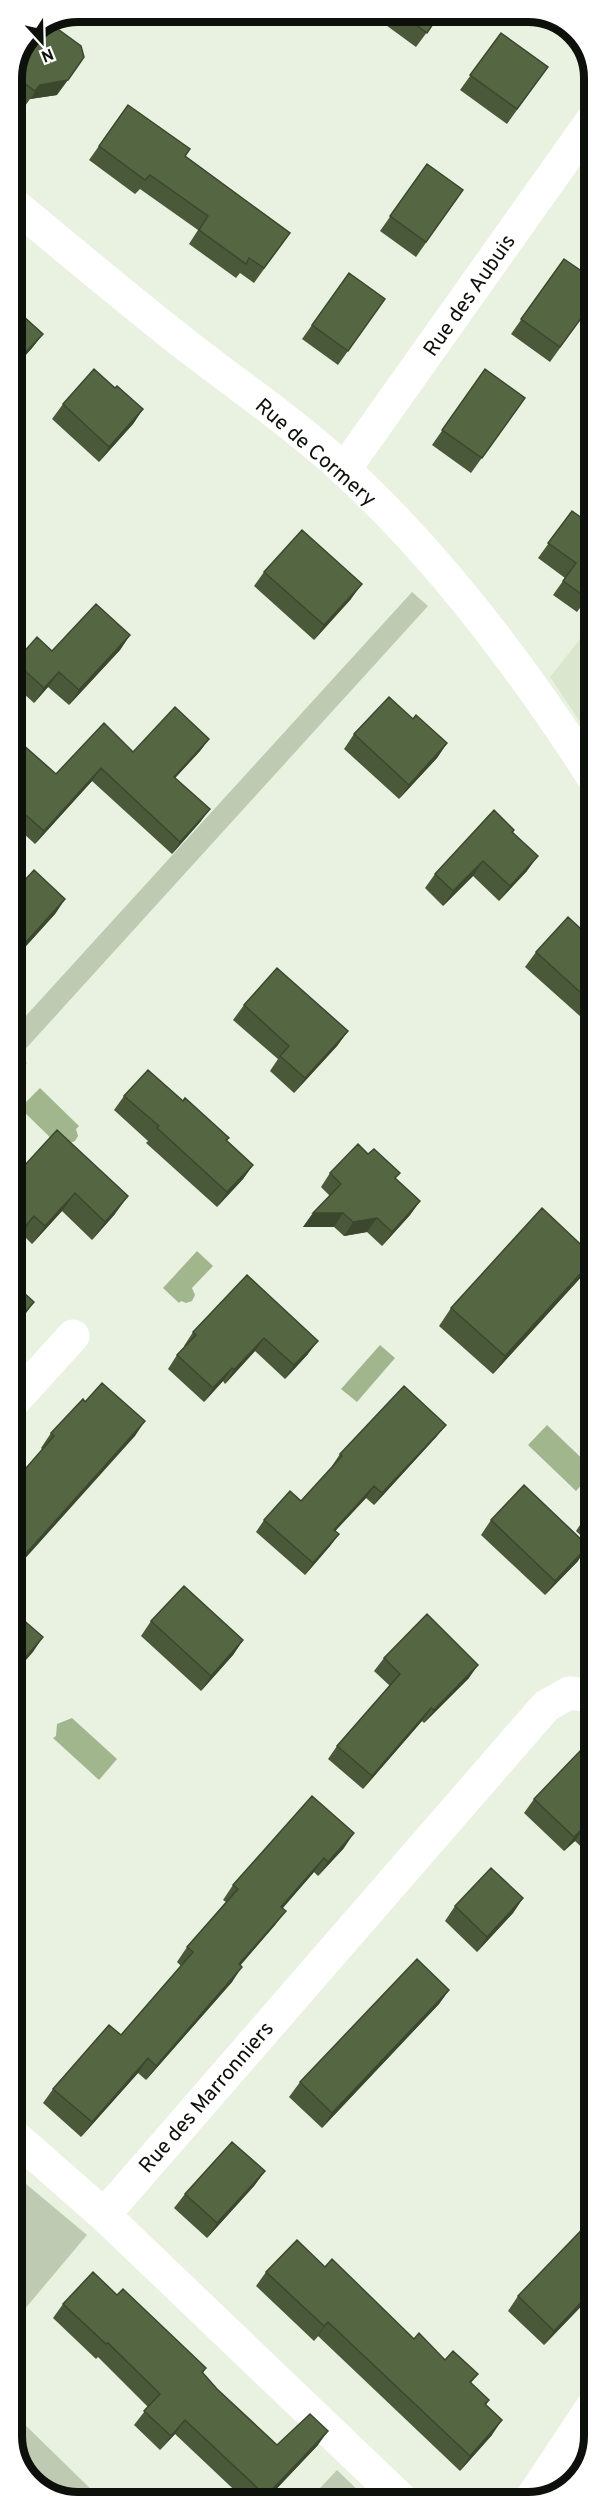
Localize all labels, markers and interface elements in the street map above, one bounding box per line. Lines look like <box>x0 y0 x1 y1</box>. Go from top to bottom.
north arrow <box>12 12 72 72</box>
text: N <box>38 43 56 65</box>
street label: Rue des Aubuis <box>418 229 522 362</box>
street label: Rue de Cormery <box>249 393 381 513</box>
street label: Rue des Marronniers <box>134 2016 281 2180</box>

